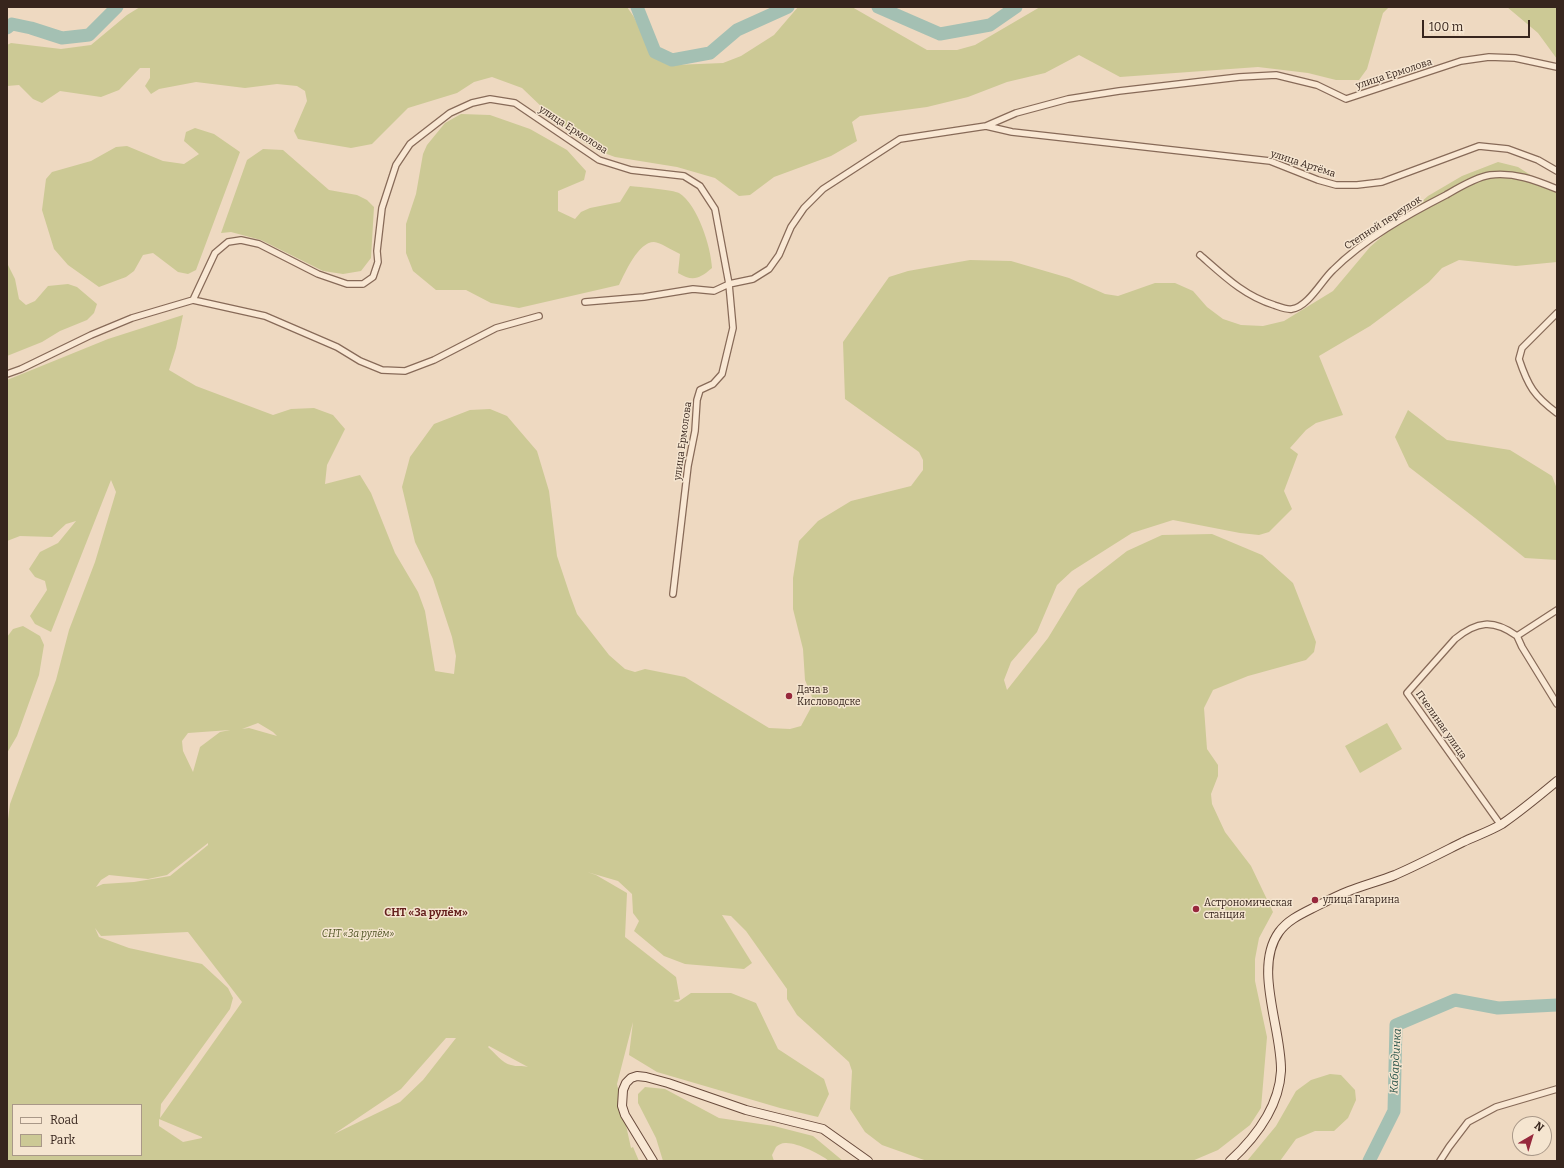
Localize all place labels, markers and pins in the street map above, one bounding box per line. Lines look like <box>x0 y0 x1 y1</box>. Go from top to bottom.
place label: Дача в Кисловодске <box>797 684 861 708</box>
marker: Дача в Кисловодске <box>784 691 794 701</box>
place label: улица Гагарина <box>1323 894 1400 906</box>
marker: улица Гагарина <box>1310 895 1320 905</box>
place label: Астрономическая станция <box>1204 897 1292 920</box>
marker: Астрономическая станция <box>1191 904 1201 914</box>

